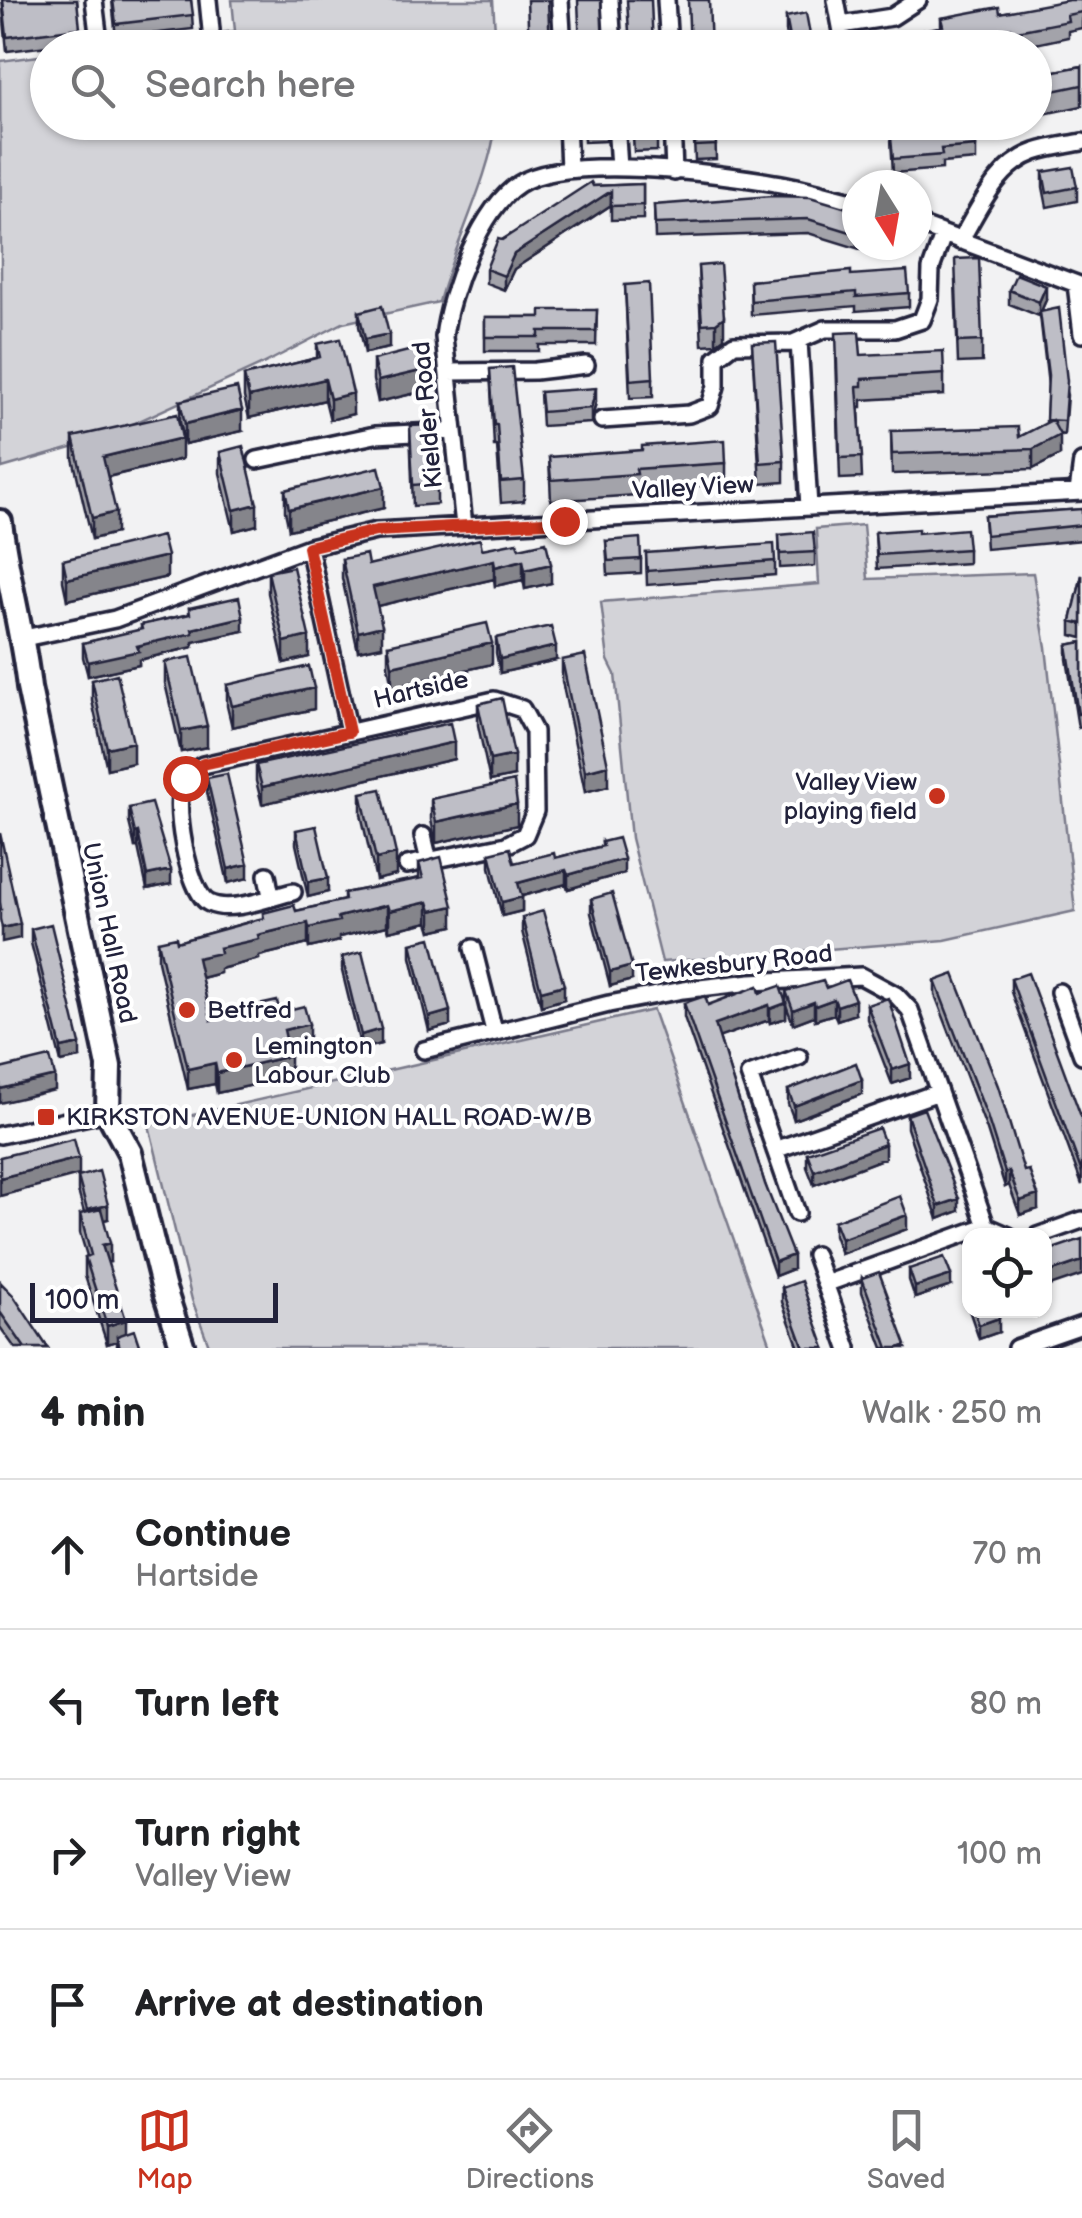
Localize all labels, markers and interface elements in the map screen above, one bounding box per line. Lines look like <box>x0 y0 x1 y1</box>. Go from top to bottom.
search box <box>30 30 1052 140</box>
icon: search <box>65 58 120 113</box>
text: Search here <box>145 63 356 108</box>
north arrow <box>842 170 932 260</box>
street label: Kielder Road <box>406 340 450 490</box>
street label: Valley View <box>631 469 755 507</box>
route end <box>542 499 588 545</box>
street label: Hartside <box>370 664 472 716</box>
route start <box>163 756 209 802</box>
place label: Valley View playing field <box>784 767 917 827</box>
marker: Valley View playing field <box>926 785 948 807</box>
street label: Union Hall Road <box>75 840 143 1026</box>
street label: Tewkesbury Road <box>634 938 834 990</box>
place label: Betfred <box>207 995 292 1026</box>
marker: Betfred <box>176 999 198 1021</box>
place label: Lemington Labour Club <box>254 1031 391 1091</box>
marker: Lemington Labour Club <box>223 1049 245 1071</box>
place label: KIRKSTON AVENUE-UNION HALL ROAD-W/B <box>66 1102 592 1133</box>
marker: KIRKSTON AVENUE-UNION HALL ROAD-W/B <box>35 1106 57 1128</box>
map controls <box>962 1228 1052 1318</box>
button: locate <box>962 1228 1052 1318</box>
scale bar <box>30 1278 278 1322</box>
text: 100 m <box>45 1284 119 1317</box>
text: 4 min <box>40 1388 146 1439</box>
text: Walk · 250 m <box>862 1394 1042 1433</box>
text: Continue <box>135 1512 291 1557</box>
icon: ahead <box>40 1527 95 1582</box>
text: 70 m <box>972 1535 1042 1574</box>
text: Hartside <box>135 1557 259 1596</box>
icon: left <box>40 1677 95 1732</box>
text: Turn left <box>135 1682 279 1727</box>
text: 80 m <box>969 1685 1042 1724</box>
text: Turn right <box>135 1812 300 1857</box>
icon: right <box>40 1827 95 1882</box>
text: 100 m <box>957 1835 1042 1874</box>
text: Valley View <box>135 1857 291 1896</box>
icon: arrive <box>40 1977 95 2032</box>
text: Arrive at destination <box>135 1982 484 2027</box>
tab: Map <box>136 2103 193 2196</box>
tab: Directions <box>465 2103 594 2196</box>
tab: Saved <box>867 2103 946 2196</box>

